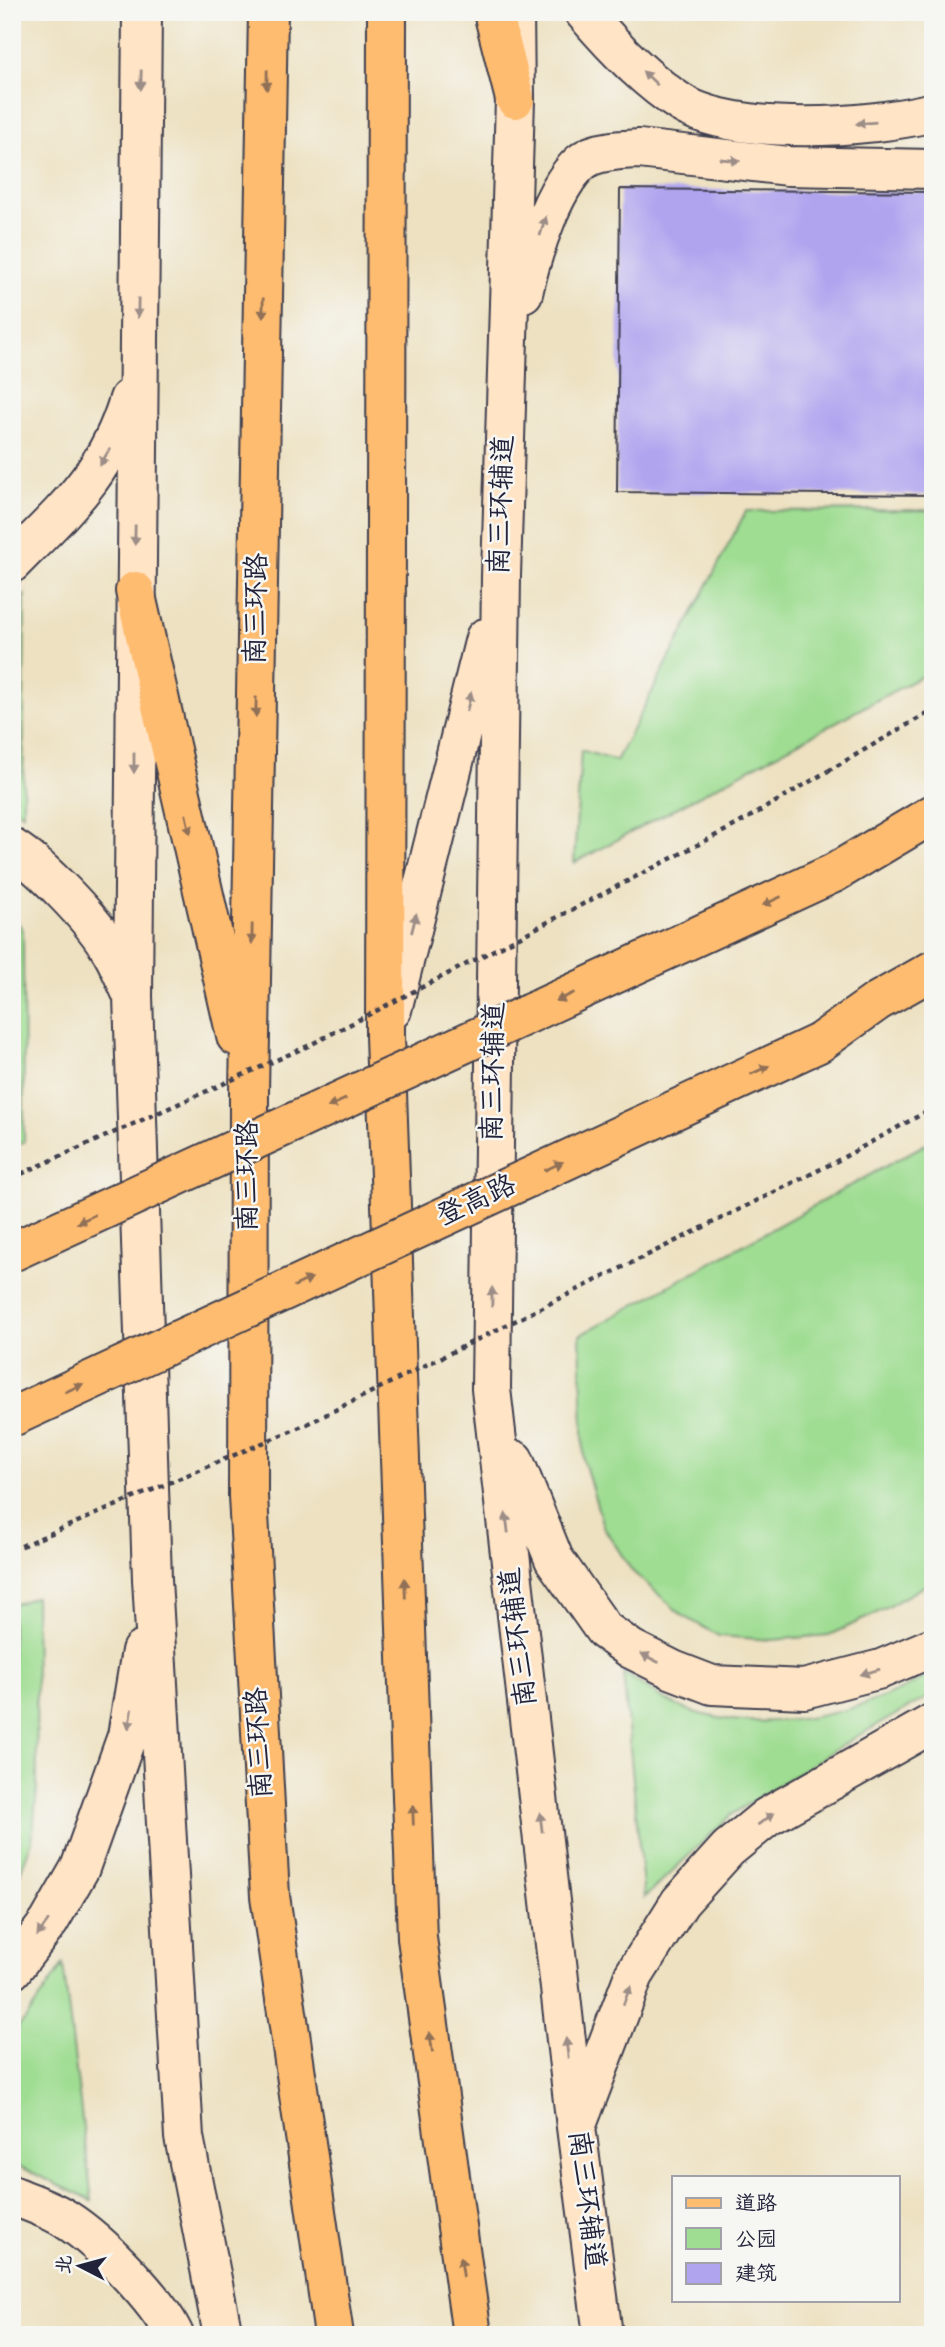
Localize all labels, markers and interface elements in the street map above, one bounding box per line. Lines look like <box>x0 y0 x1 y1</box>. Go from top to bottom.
one-way arrow <box>136 70 147 92</box>
one-way arrow <box>261 70 272 92</box>
one-way arrow <box>642 70 659 86</box>
one-way arrow <box>854 118 876 129</box>
one-way arrow <box>720 154 742 165</box>
one-way arrow <box>538 216 548 237</box>
one-way arrow <box>133 297 144 319</box>
one-way arrow <box>257 297 269 319</box>
street label: 南三环辅道 <box>480 434 526 576</box>
one-way arrow <box>99 447 111 466</box>
one-way arrow <box>130 525 141 547</box>
street label: 南三环路 <box>237 553 279 665</box>
one-way arrow <box>464 691 475 713</box>
one-way arrow <box>250 696 262 718</box>
one-way arrow <box>128 752 140 774</box>
one-way arrow <box>183 813 194 835</box>
one-way arrow <box>762 896 782 907</box>
one-way arrow <box>409 911 420 933</box>
one-way arrow <box>246 924 258 946</box>
one-way arrow <box>555 991 575 1003</box>
street label: 南三环辅道 <box>473 1002 517 1142</box>
one-way arrow <box>750 1064 770 1076</box>
one-way arrow <box>326 1097 347 1108</box>
street label: 南三环路 <box>229 1120 270 1232</box>
one-way arrow <box>543 1160 564 1171</box>
street label: 登高路 <box>430 1166 524 1238</box>
one-way arrow <box>75 1213 96 1224</box>
one-way arrow <box>293 1276 313 1288</box>
one-way arrow <box>487 1285 498 1307</box>
one-way arrow <box>64 1383 84 1394</box>
one-way arrow <box>501 1512 512 1534</box>
street label: 南三环辅道 <box>491 1565 549 1709</box>
one-way arrow <box>399 1577 410 1599</box>
one-way arrow <box>640 1653 660 1664</box>
one-way arrow <box>859 1668 880 1678</box>
street label: 南三环路 <box>238 1686 284 1800</box>
one-way arrow <box>124 1709 135 1731</box>
one-way arrow <box>407 1804 418 1826</box>
one-way arrow <box>535 1811 546 1833</box>
one-way arrow <box>757 1812 775 1826</box>
one-way arrow <box>36 1919 51 1937</box>
one-way arrow <box>621 1985 632 2006</box>
one-way arrow <box>426 2031 437 2053</box>
one-way arrow <box>561 2037 572 2059</box>
street label: 南三环辅道 <box>556 2128 614 2272</box>
legend <box>672 2176 900 2302</box>
text: 道路 <box>735 2190 777 2220</box>
text: 公园 <box>735 2226 777 2256</box>
north arrow <box>46 2232 116 2302</box>
text: 北 <box>51 2254 80 2275</box>
one-way arrow <box>457 2256 468 2278</box>
text: 建筑 <box>735 2260 777 2290</box>

